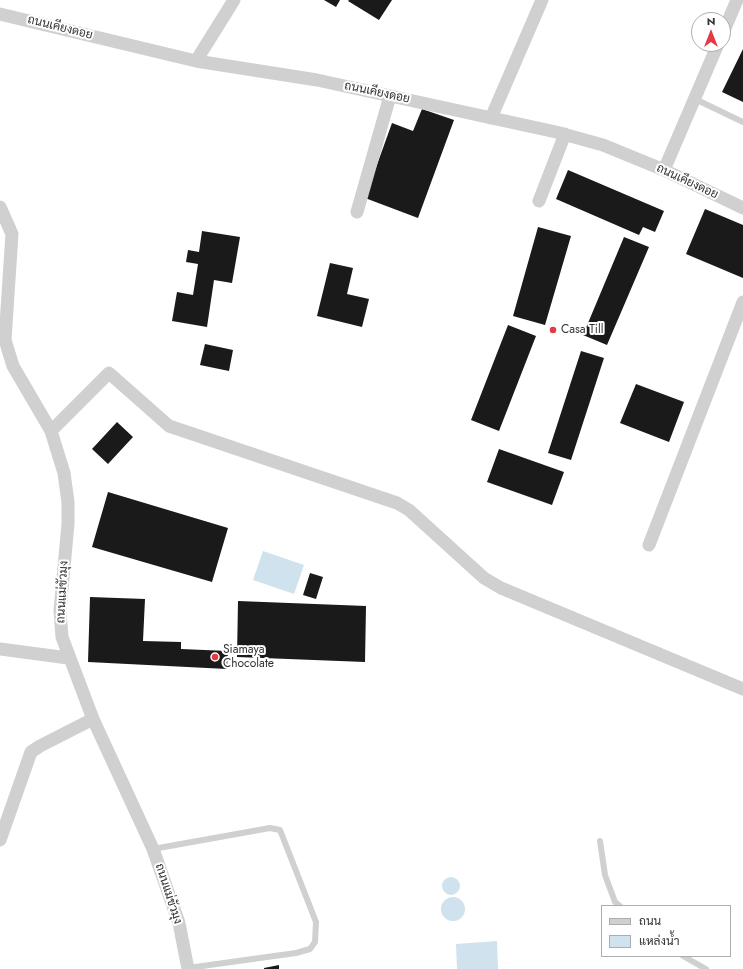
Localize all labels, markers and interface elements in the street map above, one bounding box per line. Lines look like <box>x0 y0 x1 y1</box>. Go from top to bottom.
north arrow <box>691 12 731 52</box>
street label: ถนนเคียงดอย <box>26 13 94 43</box>
text: N <box>707 13 715 29</box>
street label: ถนนเคียงดอย <box>343 79 411 107</box>
street label: ถนนเคียงดอย <box>654 161 720 203</box>
place label: Casa Till <box>561 323 603 337</box>
marker: Casa Till <box>548 325 558 335</box>
street label: ถนนแม่ขัวมุง <box>54 560 72 624</box>
place label: Siamaya Chocolate <box>223 643 274 671</box>
marker: Siamaya Chocolate <box>210 652 220 662</box>
street label: ถนนแม่ขัวมุง <box>151 862 185 926</box>
legend <box>601 905 731 957</box>
text: ถนน <box>639 912 661 930</box>
text: แหล่งน้ำ <box>639 932 679 950</box>

